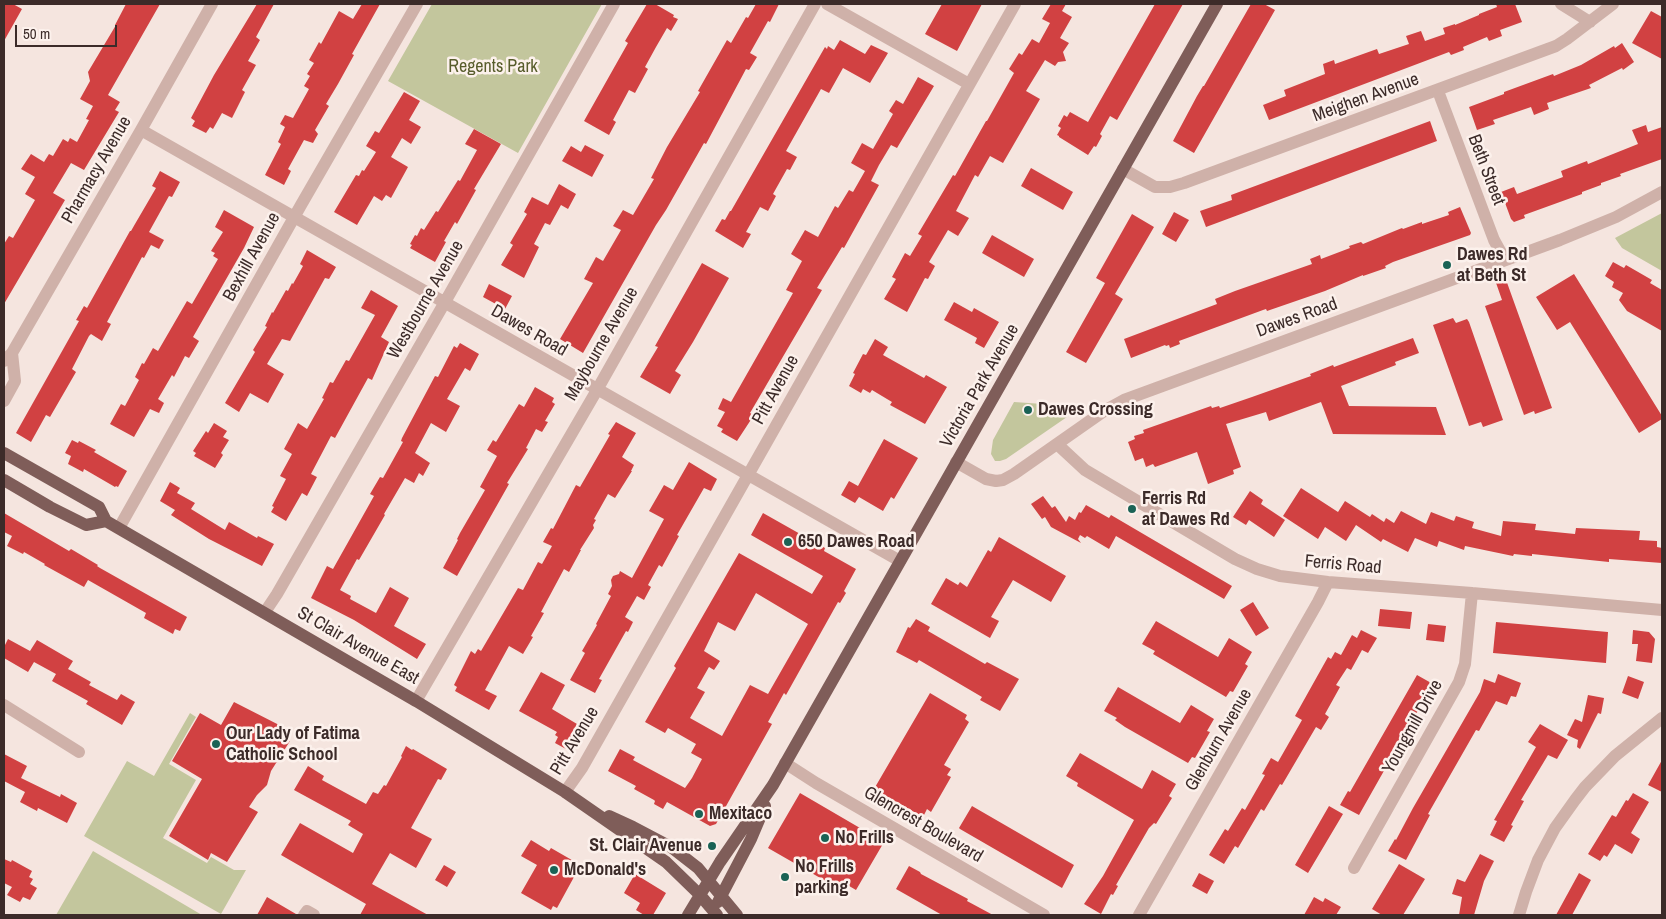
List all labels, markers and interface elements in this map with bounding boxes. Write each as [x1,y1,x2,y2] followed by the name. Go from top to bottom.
[18,15,120,47] scale bar
[23,23,50,44] text: 50 m
[448,56,538,78] park label: Regents Park
[1310,69,1422,127] street label: Meighen Avenue
[58,112,136,228] street label: Pharmacy Avenue
[1463,132,1509,208] street label: Beth Street
[219,209,285,305] street label: Bexhill Avenue
[383,237,469,363] street label: Westbourne Avenue
[1457,244,1528,286] place label: Dawes Rd at Beth St
[1441,259,1453,271] marker: Dawes Rd at Beth St
[561,283,643,405] street label: Maybourne Avenue
[1254,293,1340,343] street label: Dawes Road
[487,301,571,361] street label: Dawes Road
[936,320,1024,452] street label: Victoria Park Avenue
[748,351,804,429] street label: Pitt Avenue
[1038,399,1153,421] place label: Dawes Crossing
[1022,404,1034,416] marker: Dawes Crossing
[1142,488,1230,530] place label: Ferris Rd at Dawes Rd
[1126,503,1138,515] marker: Ferris Rd at Dawes Rd
[798,531,914,553] place label: 650 Dawes Road
[782,536,794,548] marker: 650 Dawes Road
[1304,551,1382,579] street label: Ferris Road
[293,602,423,690] street label: St Clair Avenue East
[1378,676,1448,778] street label: Youngmill Drive
[1181,685,1257,795] street label: Glenburn Avenue
[546,703,604,779] street label: Pitt Avenue
[226,723,360,766] place label: Our Lady of Fatima Catholic School
[210,738,222,750] marker: Our Lady of Fatima Catholic School
[860,782,986,868] street label: Glencrest Boulevard
[709,803,772,825] place label: Mexitaco
[693,808,705,820] marker: Mexitaco
[835,827,894,849] place label: No Frills
[819,832,831,844] marker: No Frills
[589,835,702,857] place label: St. Clair Avenue
[706,840,718,852] marker: St. Clair Avenue
[795,856,854,899] place label: No Frills parking
[564,859,646,881] place label: McDonald's
[548,864,560,876] marker: McDonald's
[779,871,791,883] marker: No Frills parking

